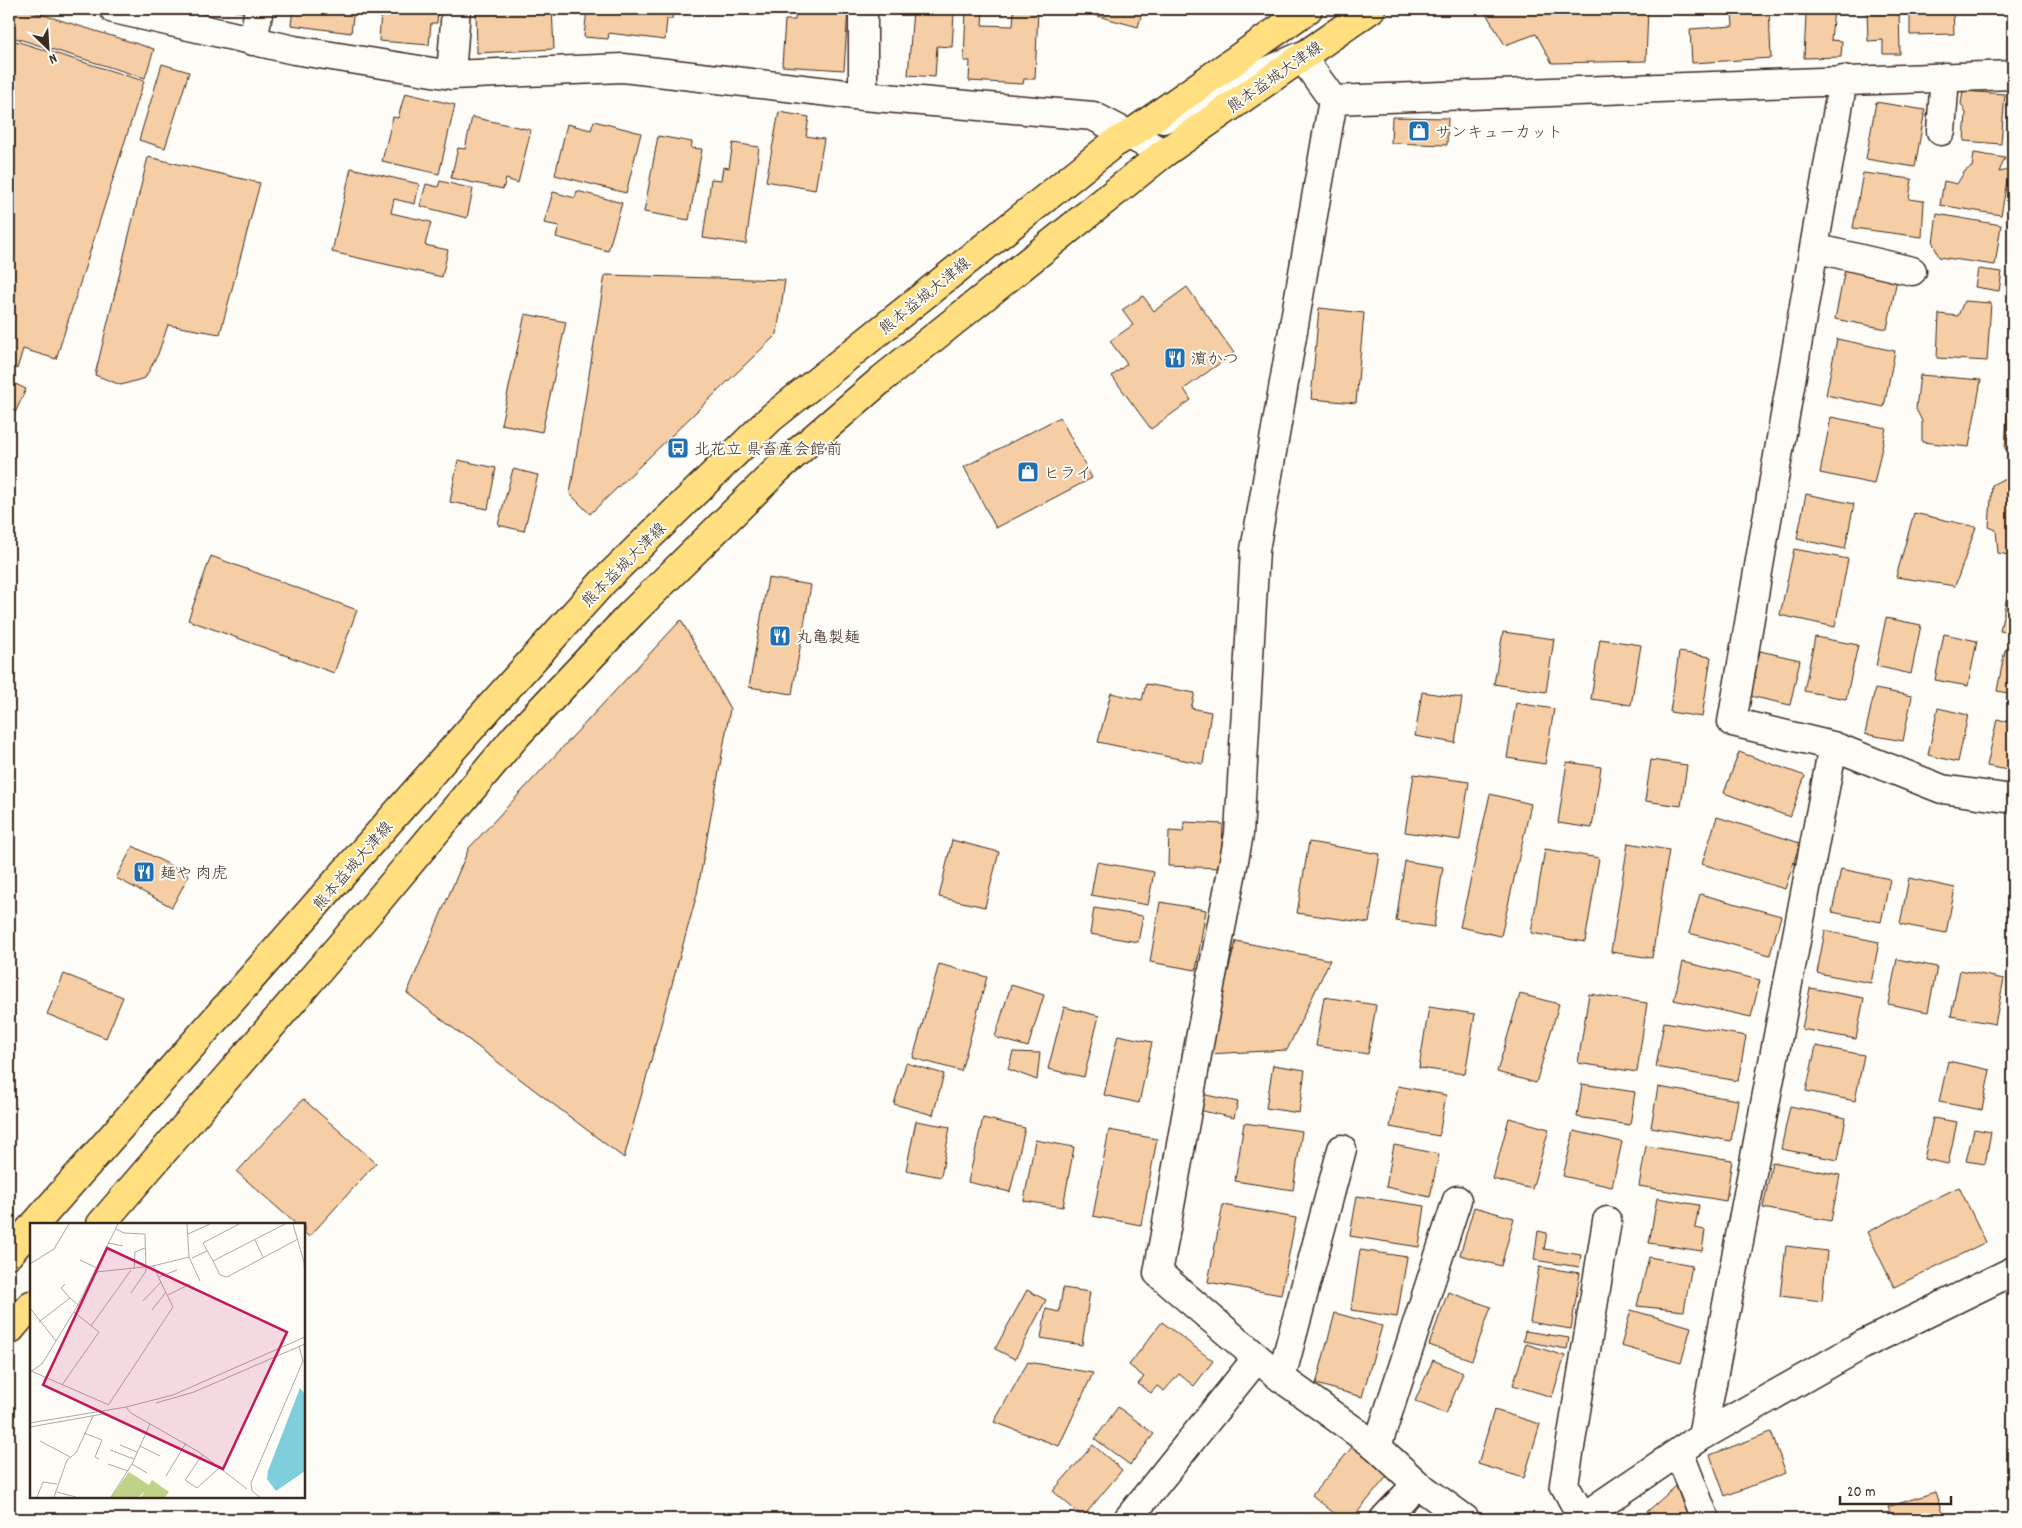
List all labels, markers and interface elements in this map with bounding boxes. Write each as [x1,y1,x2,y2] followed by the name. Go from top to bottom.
[22,22,72,72] north arrow
[1223,37,1328,120] street label: 熊本益城大津線
[45,47,60,69] text: N
[1407,119,1431,143] shop icon: サンキューカット
[1435,122,1563,145] place label: サンキューカット
[875,253,976,341] street label: 熊本益城大津線
[1163,346,1187,370] restaurant icon: 濵かつ
[1191,349,1239,372] place label: 濵かつ
[666,436,690,460] bus stop icon: 北花立 県畜産会館前
[694,439,842,462] place label: 北花立 県畜産会館前
[1016,460,1040,484] shop icon: ヒライ
[1044,463,1091,486] place label: ヒライ
[577,518,673,614] street label: 熊本益城大津線
[768,624,792,648] restaurant icon: 丸亀製麺
[796,627,860,650] place label: 丸亀製麺
[308,817,399,916] street label: 熊本益城大津線
[132,860,156,884] restaurant icon: 麺や 肉虎
[160,863,228,886] place label: 麺や 肉虎
[30,1223,305,1498] inset map
[1840,1473,1951,1505] scale bar
[1847,1482,1875,1504] text: 20 m

